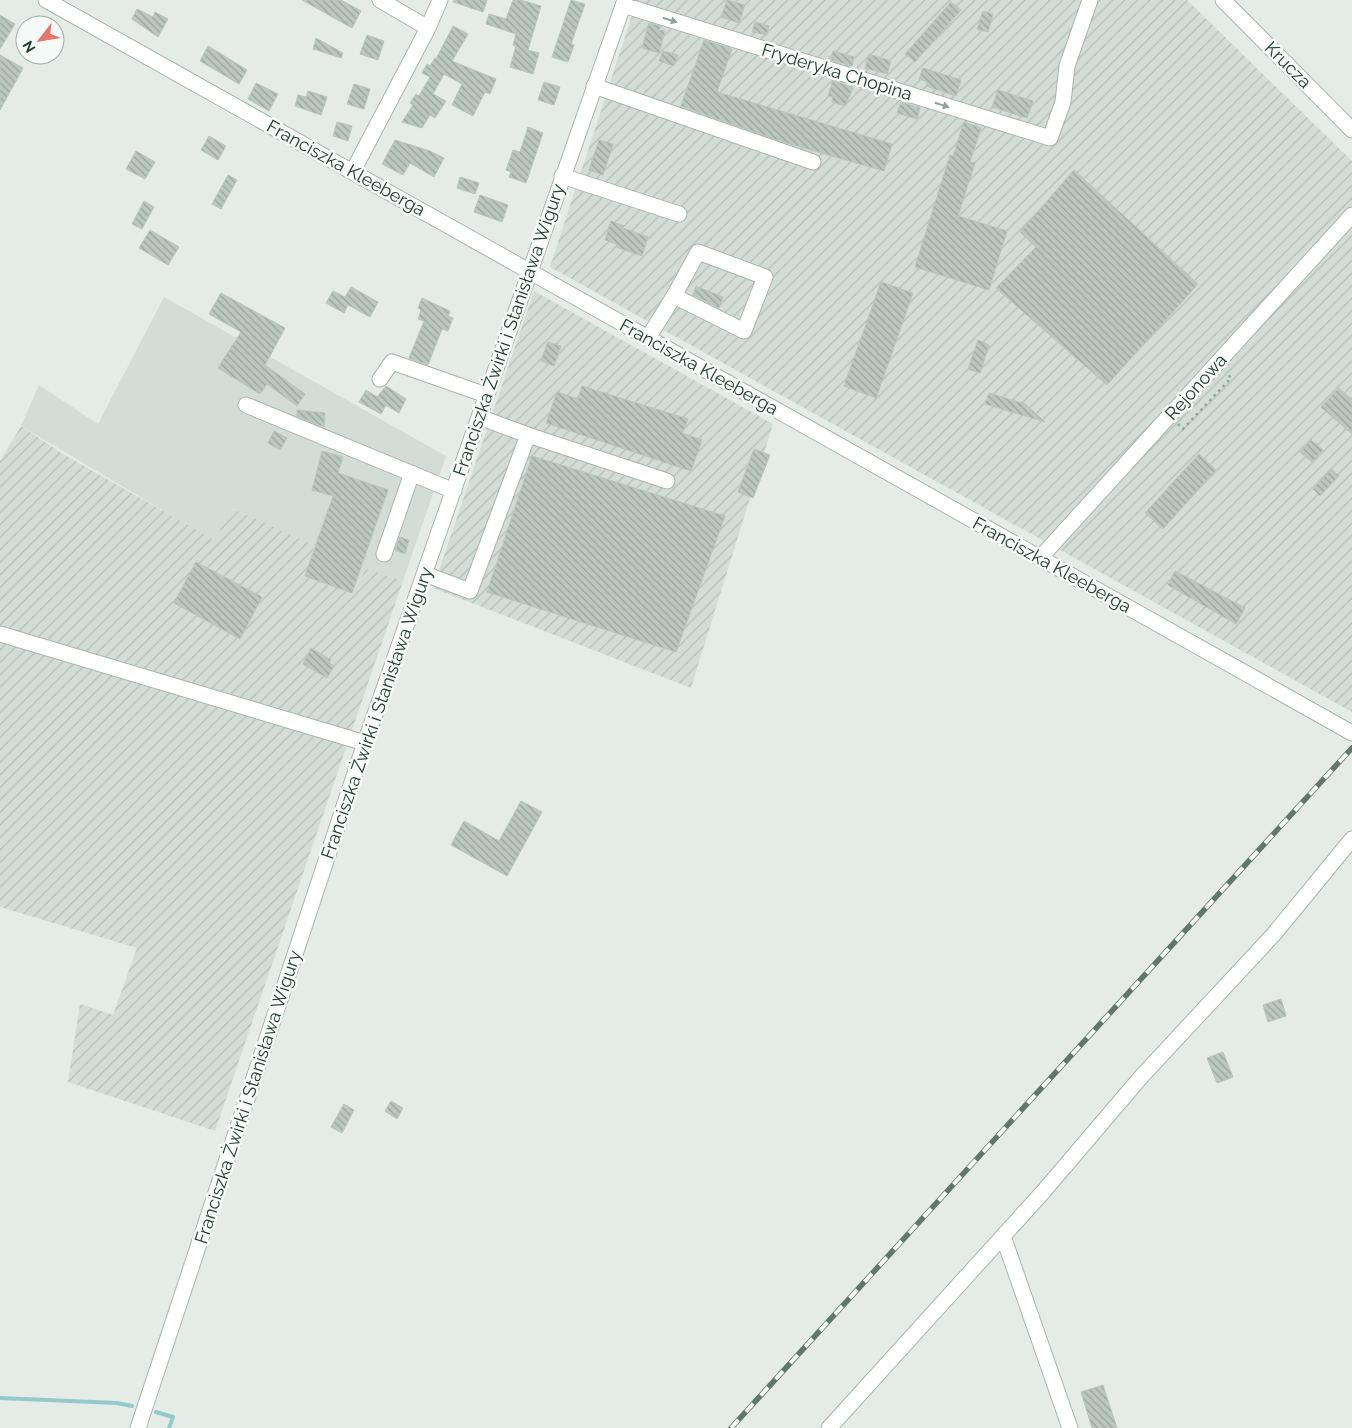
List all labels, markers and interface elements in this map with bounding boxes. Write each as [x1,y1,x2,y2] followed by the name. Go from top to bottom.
[15,15,65,65] north arrow
[662,16,677,24] one-way arrow
[1261,37,1316,92] street label: Krucza
[19,38,38,55] text: N
[759,39,915,104] street label: Fryderyka Chopina
[934,101,949,109] one-way arrow
[263,115,429,220] street label: Franciszka Kleeberga
[449,181,569,479] street label: Franciszka Żwirki i Stanisława Wigury
[616,314,782,419] street label: Franciszka Kleeberga
[1160,349,1231,424] street label: Rejonowa
[969,512,1135,617] street label: Franciszka Kleeberga
[317,564,437,862] street label: Franciszka Żwirki i Stanisława Wigury
[190,947,305,1246] street label: Franciszka Żwirki i Stanisława Wigury

